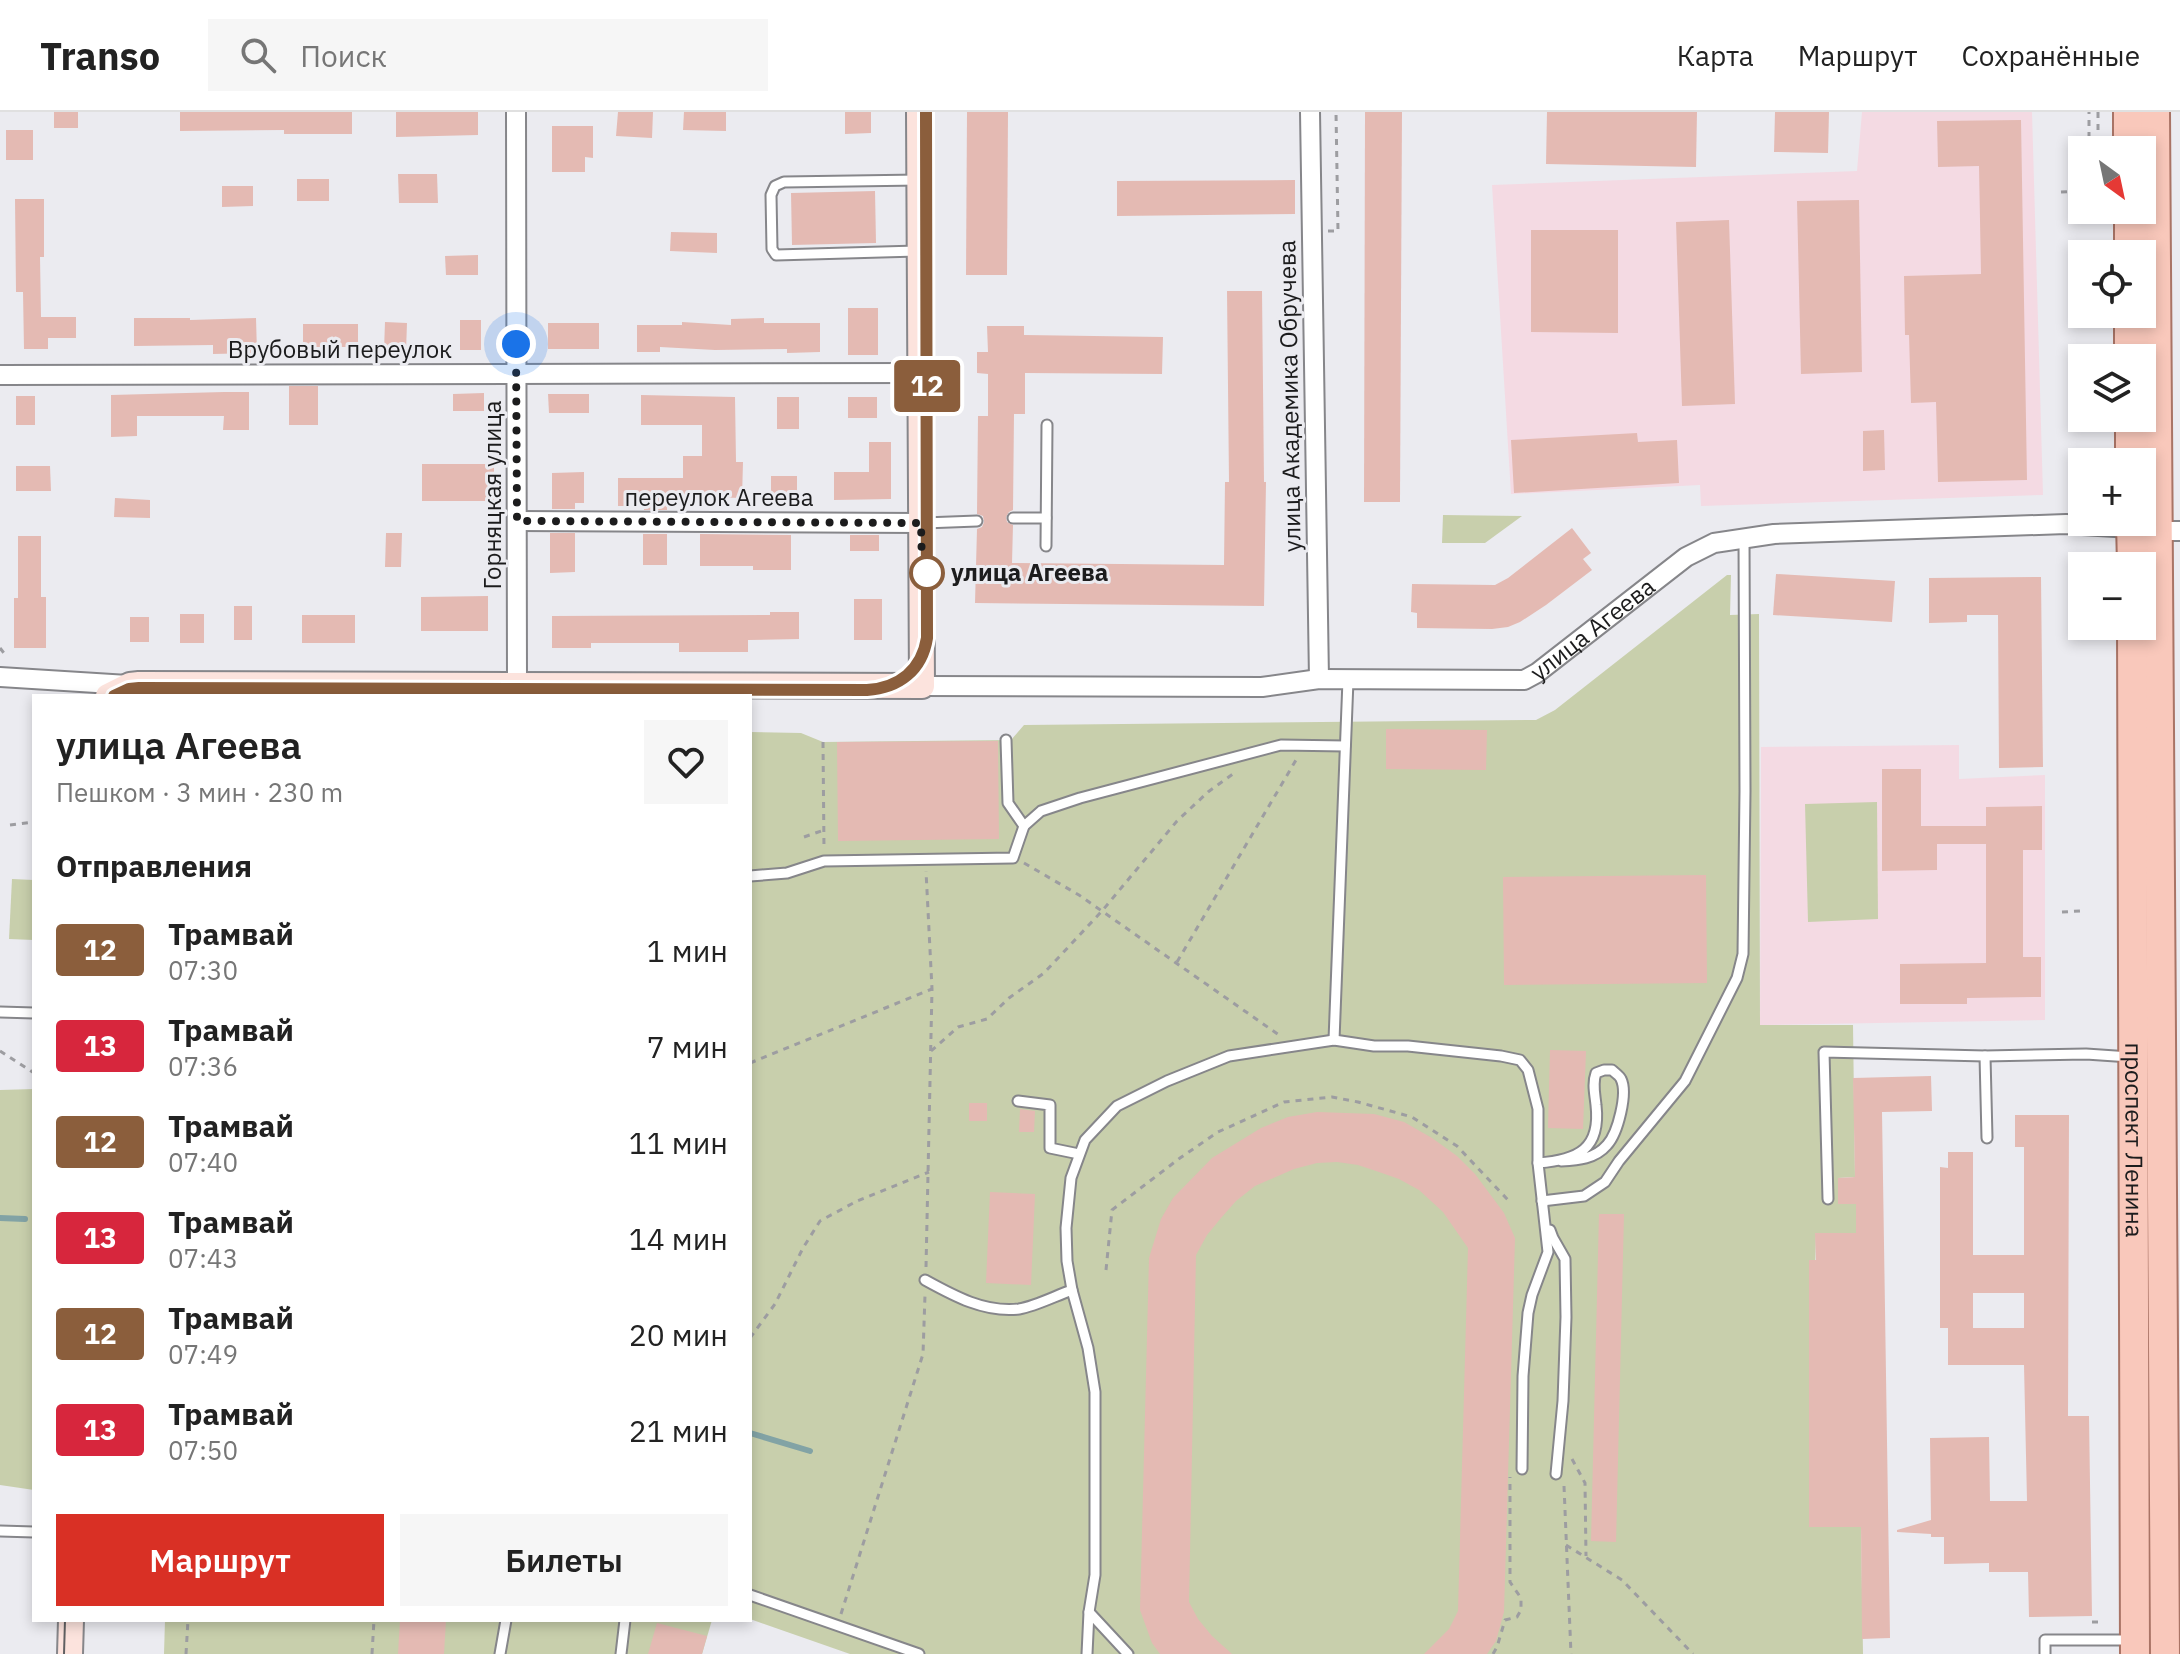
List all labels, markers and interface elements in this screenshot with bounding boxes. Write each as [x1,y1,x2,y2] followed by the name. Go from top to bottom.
[208,19,768,91] search box
[40,31,160,80] text: Transo
[236,33,280,77] icon: search
[300,36,387,75] text: Поиск
[1677,37,1754,74] text: Карта
[1798,37,1917,74] text: Маршрут
[1961,37,2140,74] text: Сохранённые
[2068,136,2156,224] north arrow
[2068,136,2156,640] map controls
[1270,240,1308,552] street label: улица Академика Обручева
[2068,240,2156,328] button: locate
[496,324,536,364] your location
[228,333,452,365] street label: Врубовый переулок
[2068,344,2156,432] button: layers
[891,360,963,412] line badge: 12
[910,367,944,404] text: 12
[476,400,508,590] street label: Горняцкая улица
[2068,448,2156,536] button: +
[624,481,814,513] street label: переулок Агеева
[2068,552,2156,640] button: −
[910,556,944,590] marker: улица Агеева
[951,556,1109,588] place label: улица Агеева
[1523,570,1661,688] street label: улица Агеева
[56,720,302,769] text: улица Агеева
[644,720,728,804] button: heart
[56,775,343,809] text: Пешком · 3 мин · 230 m
[56,846,252,885] text: Отправления
[168,914,294,953] text: Трамвай
[83,931,117,968] text: 12
[647,931,728,970] text: 1 мин
[168,953,238,987] text: 07:30
[168,1010,294,1049] text: Трамвай
[83,1027,117,1064] text: 13
[647,1027,728,1066] text: 7 мин
[2118,1042,2151,1238] street label: проспект Ленина
[168,1049,238,1083] text: 07:36
[168,1106,294,1145] text: Трамвай
[83,1123,117,1160] text: 12
[629,1123,728,1162] text: 11 мин
[168,1145,238,1179] text: 07:40
[168,1202,294,1241] text: Трамвай
[83,1219,117,1256] text: 13
[629,1219,728,1258] text: 14 мин
[168,1241,238,1275] text: 07:43
[168,1298,294,1337] text: Трамвай
[83,1315,117,1352] text: 12
[629,1315,728,1354] text: 20 мин
[168,1337,238,1371] text: 07:49
[168,1394,294,1433] text: Трамвай
[83,1411,117,1448] text: 13
[629,1411,728,1450] text: 21 мин
[168,1433,238,1467] text: 07:50
[56,1514,384,1606] button: Маршрут
[400,1514,728,1606] button: Билеты

